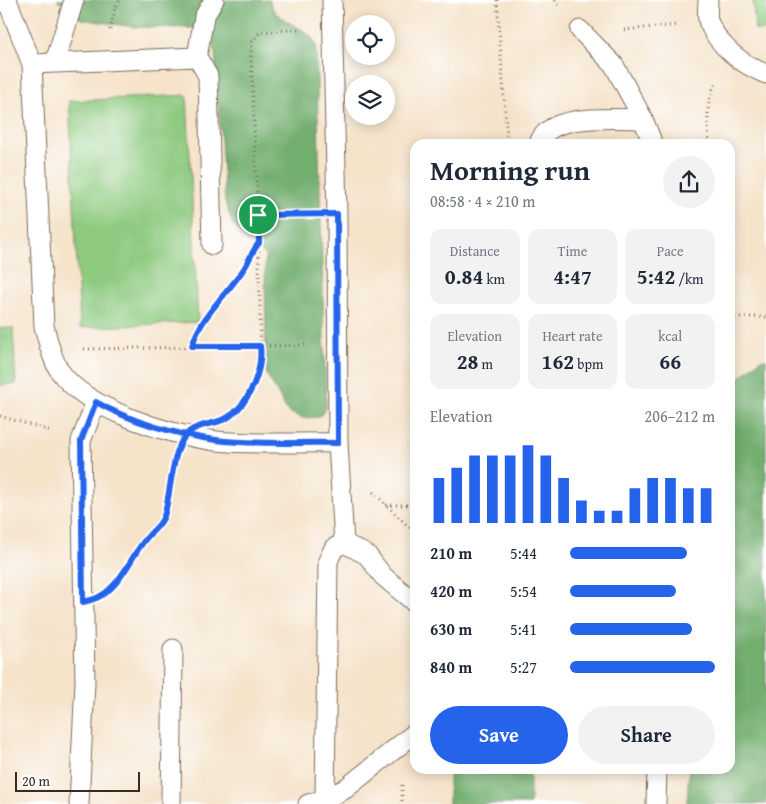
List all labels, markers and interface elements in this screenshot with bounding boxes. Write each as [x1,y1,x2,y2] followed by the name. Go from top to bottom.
[345,15,395,125] map controls
[345,15,395,65] button: locate
[345,75,395,125] button: layers
[430,149,590,190] text: Morning run
[663,156,715,208] button: share
[430,189,535,213] text: 08:58 · 4 × 210 m
[237,194,279,236] pin
[244,201,272,229] icon: arrive
[450,241,500,261] text: Distance
[558,241,587,261] text: Time
[657,241,684,261] text: Pace
[445,261,483,292] text: 0.84
[553,261,592,292] text: 4:47
[637,261,675,292] text: 5:42
[483,269,505,289] text: km
[675,269,704,289] text: /km
[447,326,502,346] text: Elevation
[542,326,603,346] text: Heart rate
[658,326,682,346] text: kcal
[457,346,478,377] text: 28
[542,346,574,377] text: 162
[659,346,681,377] text: 66
[478,354,493,374] text: m
[574,354,603,374] text: bpm
[430,404,493,428] text: Elevation
[645,404,715,428] text: 206–212 m
[430,541,472,565] text: 210 m
[510,541,537,565] text: 5:44
[430,579,472,603] text: 420 m
[510,579,537,603] text: 5:54
[430,617,472,641] text: 630 m
[510,617,537,641] text: 5:41
[430,655,472,679] text: 840 m
[510,655,537,679] text: 5:27
[430,706,568,764] button: Save
[578,706,715,764] button: Share
[15,769,140,792] scale bar
[22,771,50,791] text: 20 m

